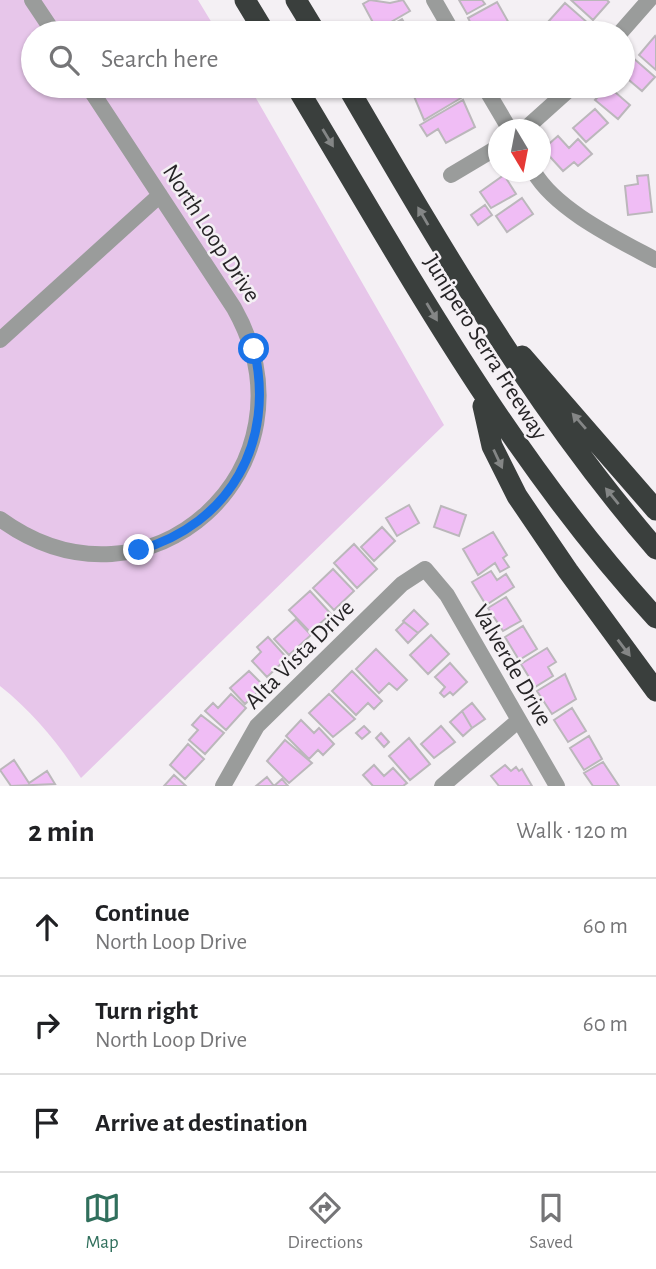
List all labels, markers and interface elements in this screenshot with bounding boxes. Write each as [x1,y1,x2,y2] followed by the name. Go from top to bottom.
[21,21,635,98] search box
[45,41,83,79] icon: search
[101,46,219,72] text: Search here
[488,119,551,182] north arrow
[321,129,334,148] one-way arrow
[158,160,264,307] street label: North Loop Drive
[417,207,429,226] one-way arrow
[419,251,552,444] street label: Junipero Serra Freeway
[426,303,438,322] one-way arrow
[238,333,269,364] route start
[571,412,587,430] one-way arrow
[492,449,504,469] one-way arrow
[605,488,620,505] one-way arrow
[123,534,154,565] route end
[241,596,359,714] street label: Alta Vista Drive
[468,601,556,730] street label: Valverde Drive
[617,639,631,657] one-way arrow
[28,817,95,847] text: 2 min
[516,820,628,843] text: Walk · 120 m
[95,900,190,926] text: Continue
[28,908,66,946] icon: ahead
[583,915,628,938] text: 60 m
[95,931,247,954] text: North Loop Drive
[95,998,198,1024] text: Turn right
[28,1006,66,1044] icon: right
[583,1013,628,1036] text: 60 m
[95,1029,247,1052] text: North Loop Drive
[28,1104,66,1142] icon: arrive
[95,1110,308,1136] text: Arrive at destination
[83,1189,121,1254] tab: Map
[287,1189,363,1254] tab: Directions
[529,1189,573,1254] tab: Saved

